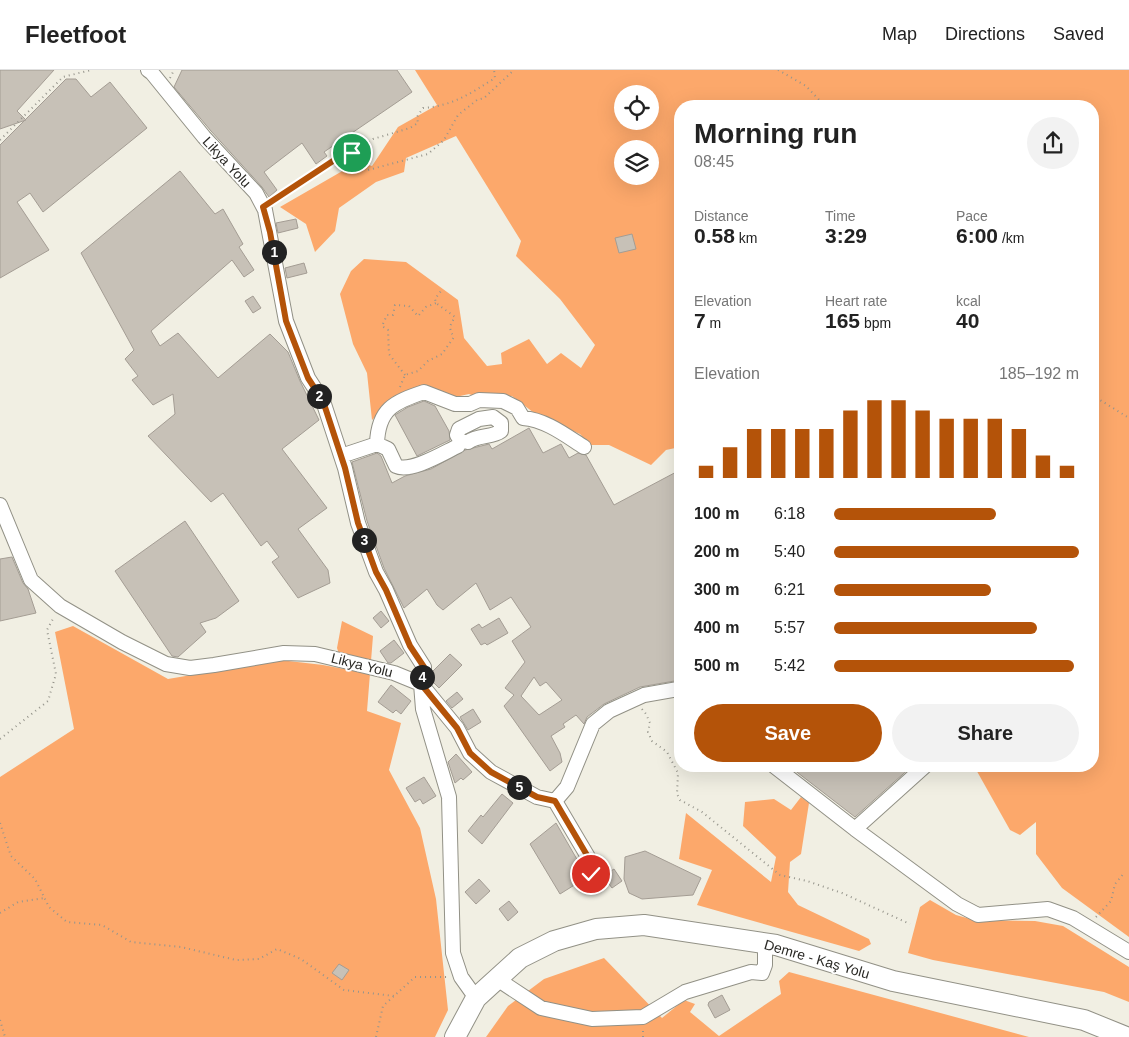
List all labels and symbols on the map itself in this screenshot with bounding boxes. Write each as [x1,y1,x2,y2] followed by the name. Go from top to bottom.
[331,132,373,174] pin
[200,133,254,191] street label: Likya Yolu
[262,240,286,264] pin: 1
[306,384,332,408] pin: 2
[352,528,376,552] pin: 3
[329,650,395,680] street label: Likya Yolu
[410,664,434,690] pin: 4
[506,774,532,800] pin: 5
[570,853,612,895] pin
[762,936,872,982] street label: Demre - Kaş Yolu

